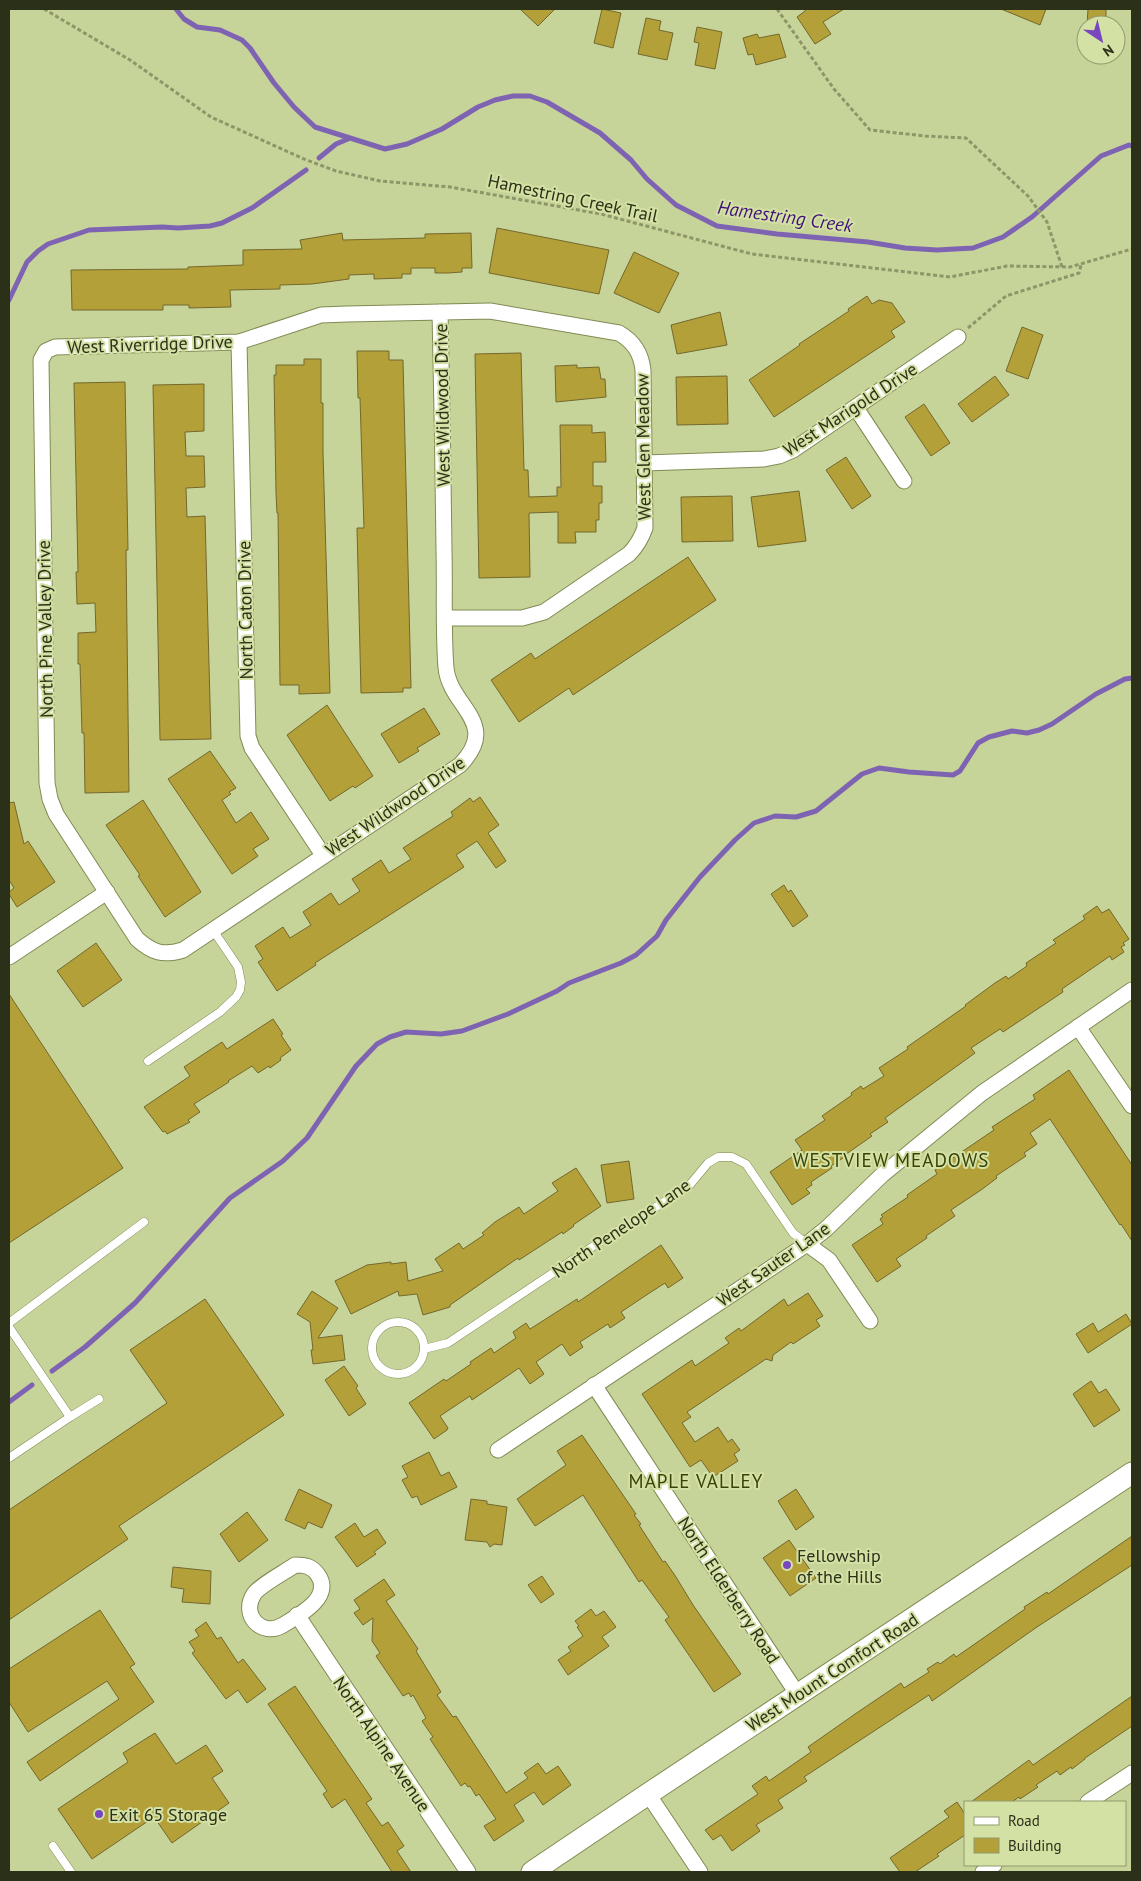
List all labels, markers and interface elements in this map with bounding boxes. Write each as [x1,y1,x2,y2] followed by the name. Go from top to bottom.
[1076,15,1126,65] north arrow
[1100,41,1117,61] text: N
[486,169,661,227] street label: Hamestring Creek Trail
[716,195,855,238] water label: Hamestring Creek
[429,323,455,487] street label: West Wildwood Drive
[67,330,233,358] street label: West Riverridge Drive
[779,357,921,461] street label: West Marigold Drive
[630,373,656,520] street label: West Glen Meadow
[32,540,58,718] street label: North Pine Valley Drive
[232,540,258,680] street label: North Caton Drive
[321,751,469,861] street label: West Wildwood Drive
[793,1148,989,1172] district label: WESTVIEW MEADOWS
[547,1173,695,1283] street label: North Penelope Lane
[712,1216,834,1312] street label: West Sauter Lane
[629,1469,763,1493] district label: MAPLE VALLEY
[673,1512,785,1668] street label: North Elderberry Road
[797,1544,882,1588] place label: Fellowship of the Hills
[781,1559,793,1571] marker: Fellowship of the Hills
[741,1608,923,1736] street label: West Mount Comfort Road
[328,1672,436,1816] street label: North Alpine Avenue
[964,1801,1126,1866] legend
[109,1803,227,1826] place label: Exit 65 Storage
[93,1808,105,1820] marker: Exit 65 Storage
[1008,1811,1040,1830] text: Road
[1008,1836,1062,1855] text: Building

